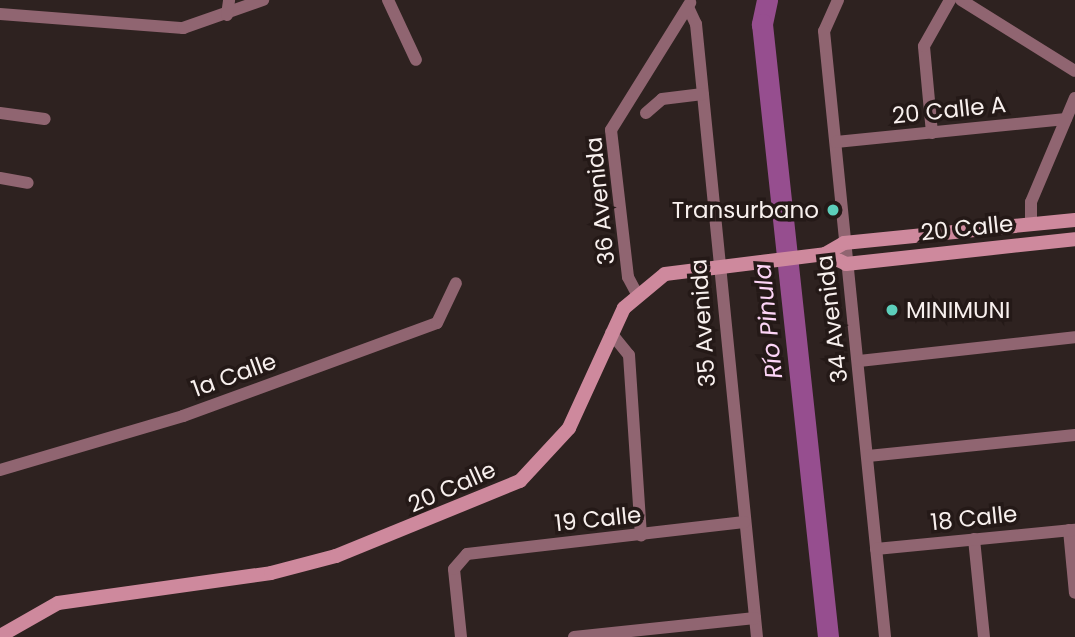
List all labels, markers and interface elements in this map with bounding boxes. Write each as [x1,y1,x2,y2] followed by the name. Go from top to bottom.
[891,90,1007,130] street label: 20 Calle A
[580,136,620,266] street label: 36 Avenida
[672,196,819,224] place label: Transurbano
[825,202,841,218] marker: Transurbano
[919,209,1015,247] street label: 20 Calle
[810,254,854,384] street label: 34 Avenida
[685,258,721,388] street label: 35 Avenida
[748,262,788,380] water label: Río Pinula
[906,296,1010,324] place label: MINIMUNI
[884,302,900,318] marker: MINIMUNI
[188,347,280,403] street label: 1a Calle
[404,456,500,518] street label: 20 Calle
[929,500,1019,536] street label: 18 Calle
[553,501,643,537] street label: 19 Calle

